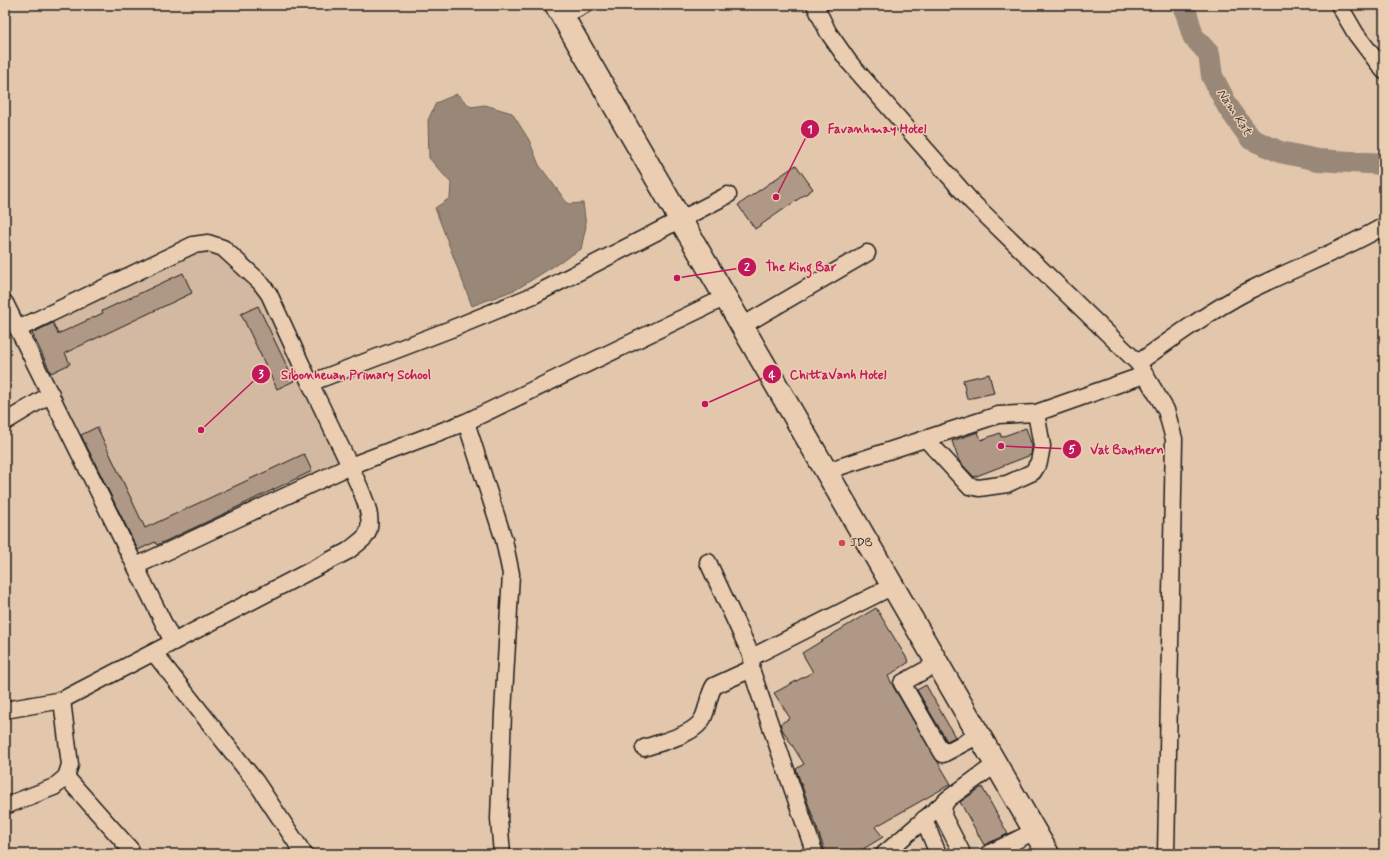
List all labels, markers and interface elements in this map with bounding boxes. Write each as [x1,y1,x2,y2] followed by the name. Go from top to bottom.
[1213,85,1256,140] water label: Nam Kat
[800,116,934,141] callout: Favanhmay Hotel
[828,121,927,138] text: Favanhmay Hotel
[807,122,813,138] text: 1
[737,254,846,279] callout: The King Bar
[766,259,837,279] text: The King Bar
[744,260,750,276] text: 2
[251,362,441,387] callout: Sibonheuan Primary School
[762,362,895,387] callout: ChittaVanh Hotel
[258,367,264,383] text: 3
[281,367,431,384] text: Sibonheuan Primary School
[790,367,887,384] text: ChittaVanh Hotel
[769,368,776,384] text: 4
[1062,437,1173,462] callout: Vat Banthern
[1068,442,1076,458] text: 5
[1090,442,1164,459] text: Vat Banthern
[850,535,873,551] place label: JDB
[837,538,847,548] marker: JDB

